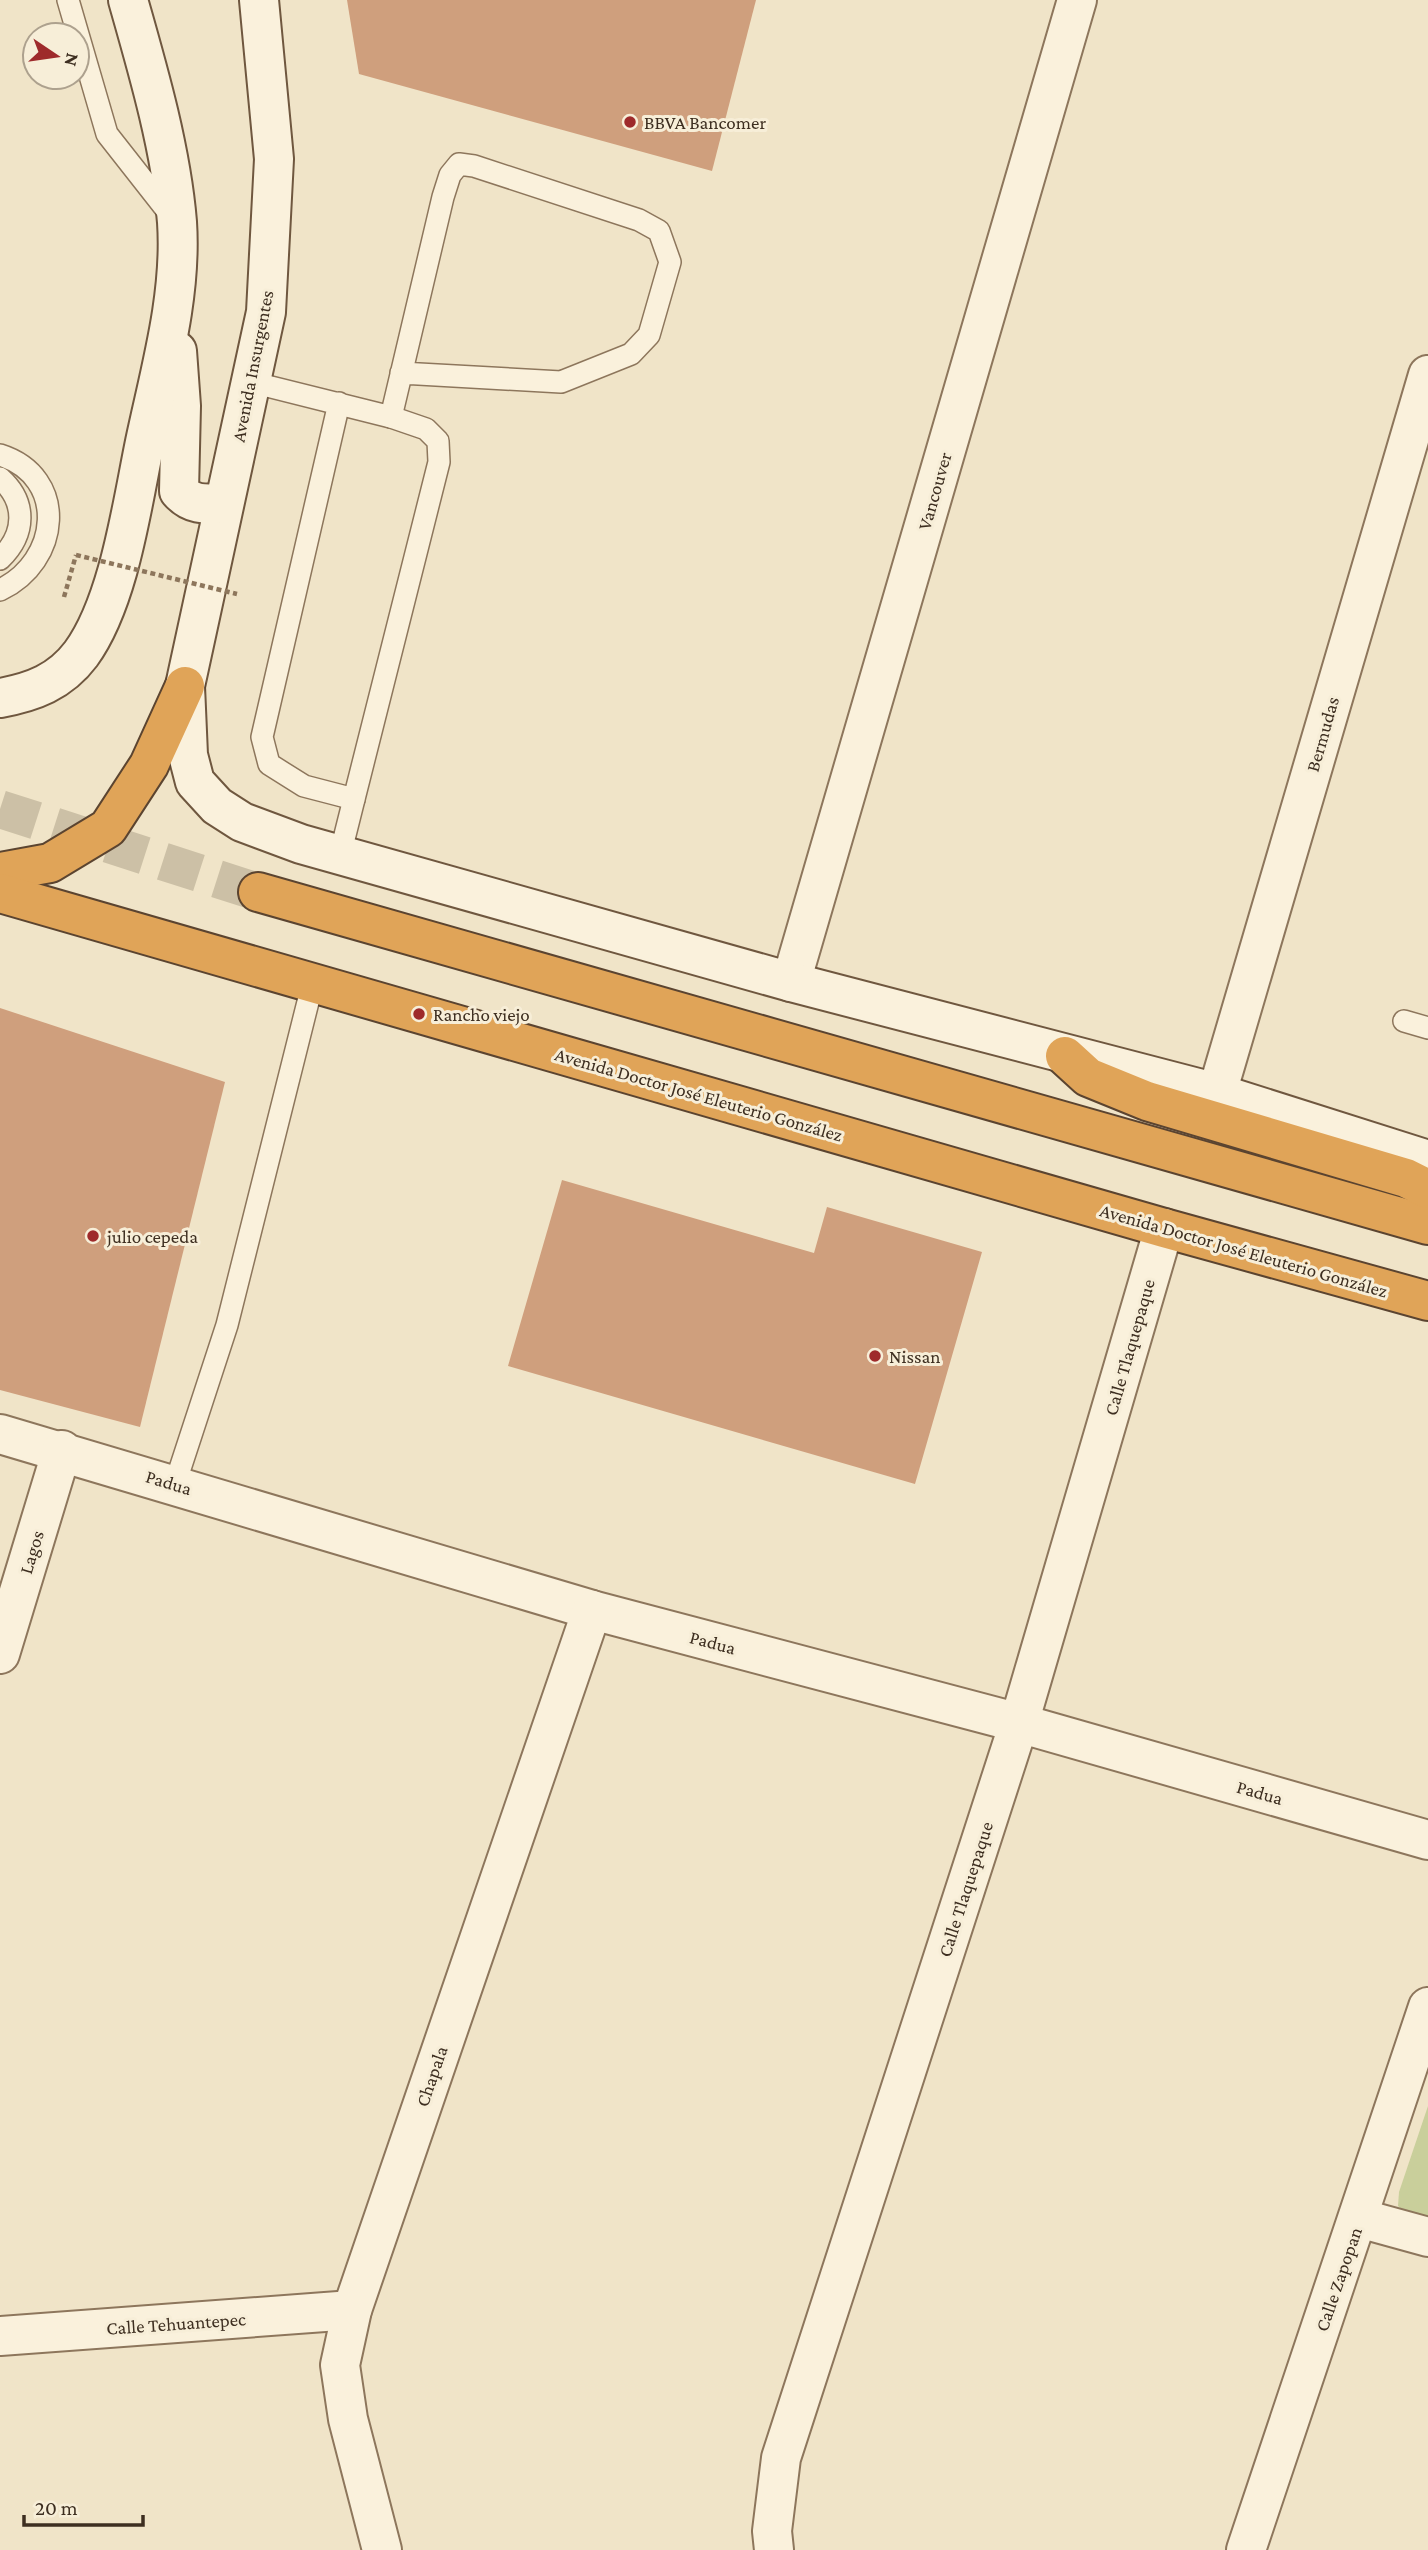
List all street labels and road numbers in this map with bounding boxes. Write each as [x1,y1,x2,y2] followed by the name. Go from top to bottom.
[227,288,278,444] street label: Avenida Insurgentes
[913,450,956,532] street label: Vancouver
[1302,694,1343,774] street label: Bermudas
[553,1043,845,1146] street label: Avenida Doctor José Eleuterio González
[1098,1199,1390,1302] street label: Avenida Doctor José Eleuterio González
[1100,1276,1159,1418] street label: Calle Tlaquepaque
[143,1466,195,1499] street label: Padua
[15,1528,48,1576] street label: Lagos
[687,1626,738,1659] street label: Padua
[1234,1776,1286,1809] street label: Padua
[934,1819,997,1959] street label: Calle Tlaquepaque
[411,2043,452,2109] street label: Chapala
[1311,2224,1366,2334] street label: Calle Zapopan
[106,2308,247,2339] street label: Calle Tehuantepec

